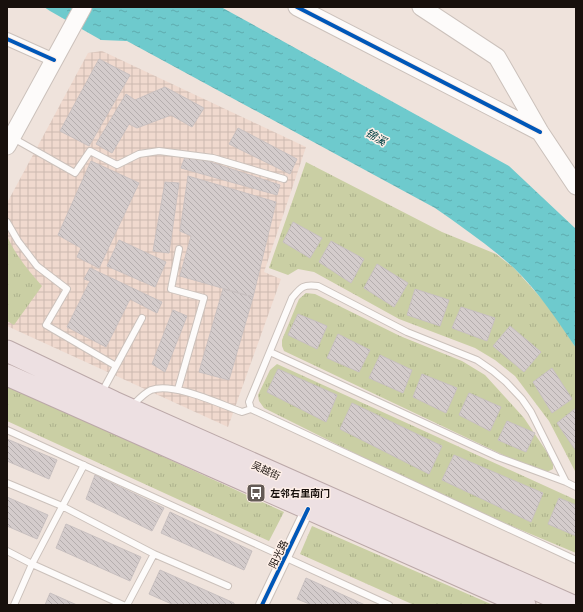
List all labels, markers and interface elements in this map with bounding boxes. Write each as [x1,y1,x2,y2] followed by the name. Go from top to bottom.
[363,125,390,149] water label: 锦溪
[249,458,282,482] street label: 吴越街
[245,482,267,504] bus stop icon: 左邻右里南门
[270,487,330,500] place label: 左邻右里南门
[266,538,291,571] street label: 阳光路

